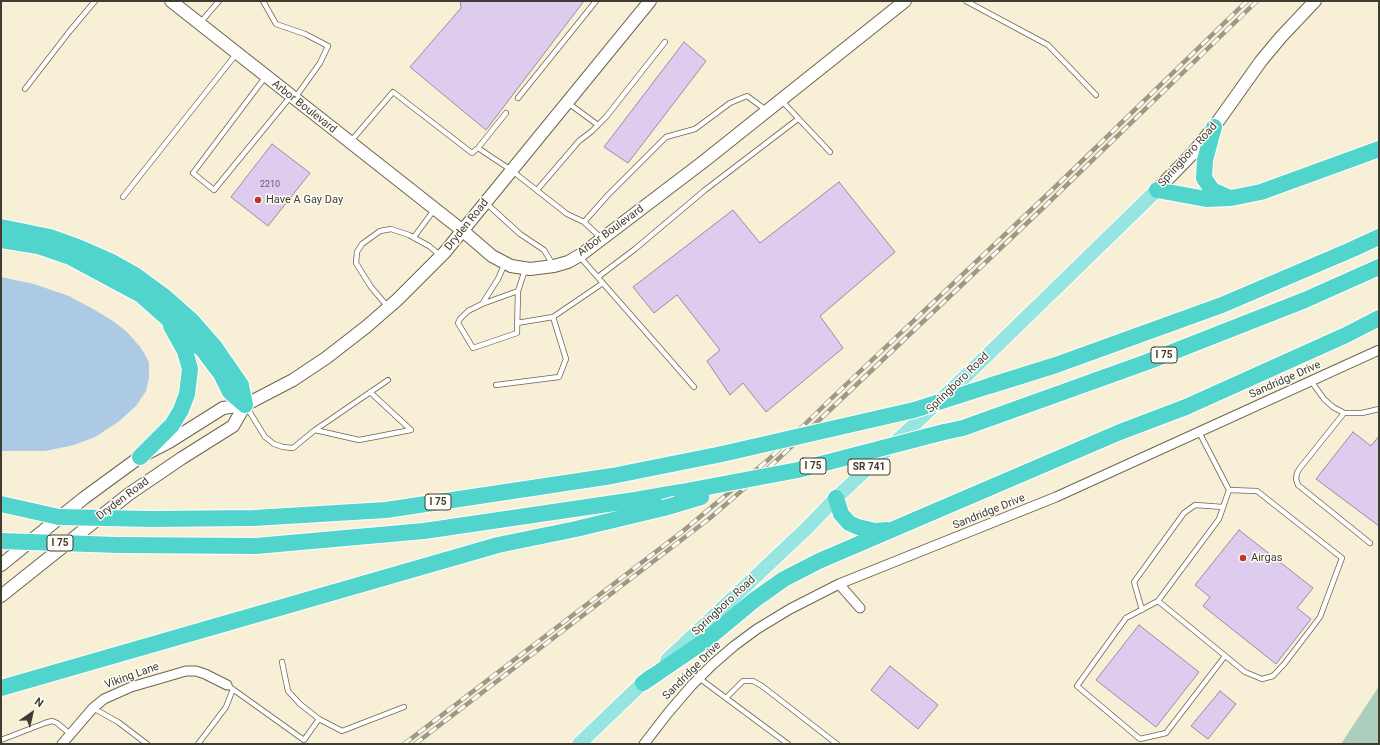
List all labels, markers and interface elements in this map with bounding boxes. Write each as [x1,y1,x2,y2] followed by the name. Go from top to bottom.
[269,78,339,136] street label: Arbor Boulevard
[1156,120,1220,190] street label: Springboro Road
[260,180,280,190] house number: 2210
[266,193,343,207] place label: Have A Gay Day
[253,195,263,205] marker: Have A Gay Day
[442,197,492,253] street label: Dryden Road
[575,203,647,259] street label: Arbor Boulevard
[1151,347,1177,363] road number: I 75
[924,350,992,416] street label: Springboro Road
[1247,358,1323,402] street label: Sandridge Drive
[800,458,826,474] road number: I 75
[848,459,890,475] road number: SR 741
[94,475,152,523] street label: Dryden Road
[951,491,1027,533] street label: Sandridge Drive
[425,494,451,510] road number: I 75
[47,535,73,551] road number: I 75
[1251,551,1282,565] place label: Airgas
[1238,553,1248,563] marker: Airgas
[690,573,758,639] street label: Springboro Road
[660,639,724,703] street label: Sandridge Drive
[103,660,161,692] street label: Viking Lane
[12,693,52,733] north arrow
[32,695,46,710] text: N

